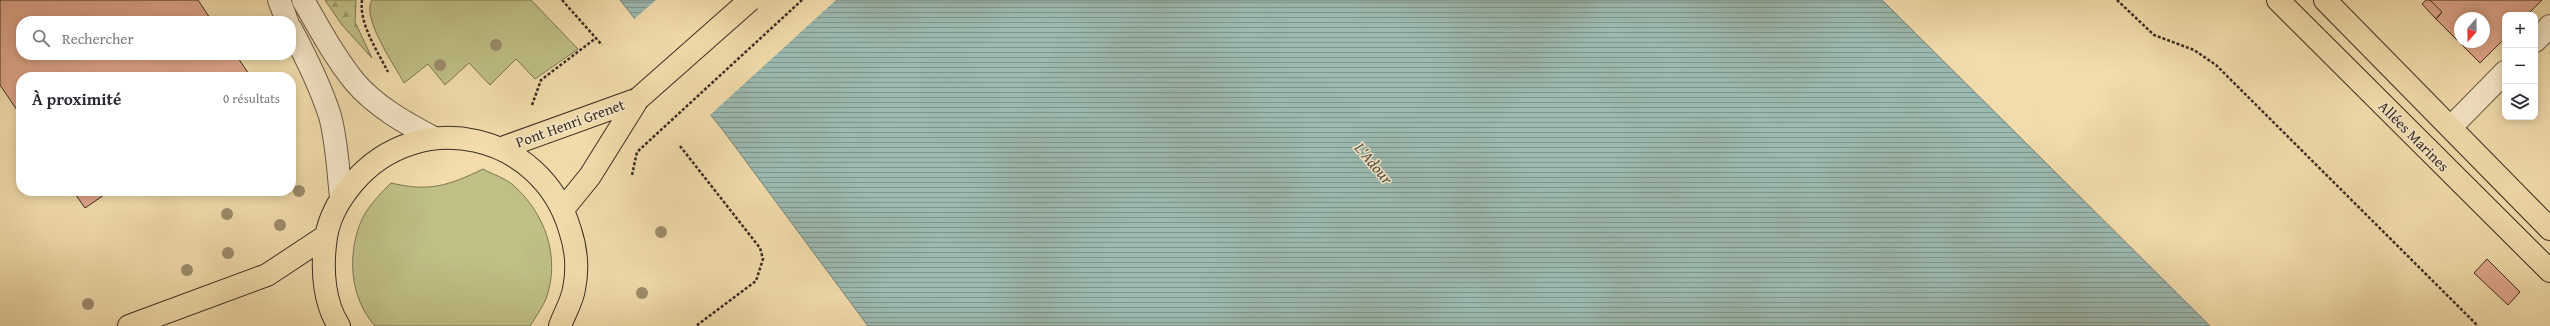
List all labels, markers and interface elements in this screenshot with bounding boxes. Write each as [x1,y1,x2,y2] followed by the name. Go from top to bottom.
[2454,12,2490,48] north arrow
[2502,12,2538,120] map controls
[2502,12,2538,48] button: +
[16,16,296,60] search box
[30,27,52,49] icon: search
[62,28,134,49] text: Rechercher
[2502,48,2538,84] button: −
[2502,84,2538,120] button: layers
[32,86,121,111] text: À proximité
[223,89,280,108] text: 0 résultats
[513,93,628,152] street label: Pont Henri Grenet
[2374,96,2454,176] street label: Allées Marines
[1349,136,1399,190] water label: L'Adour

